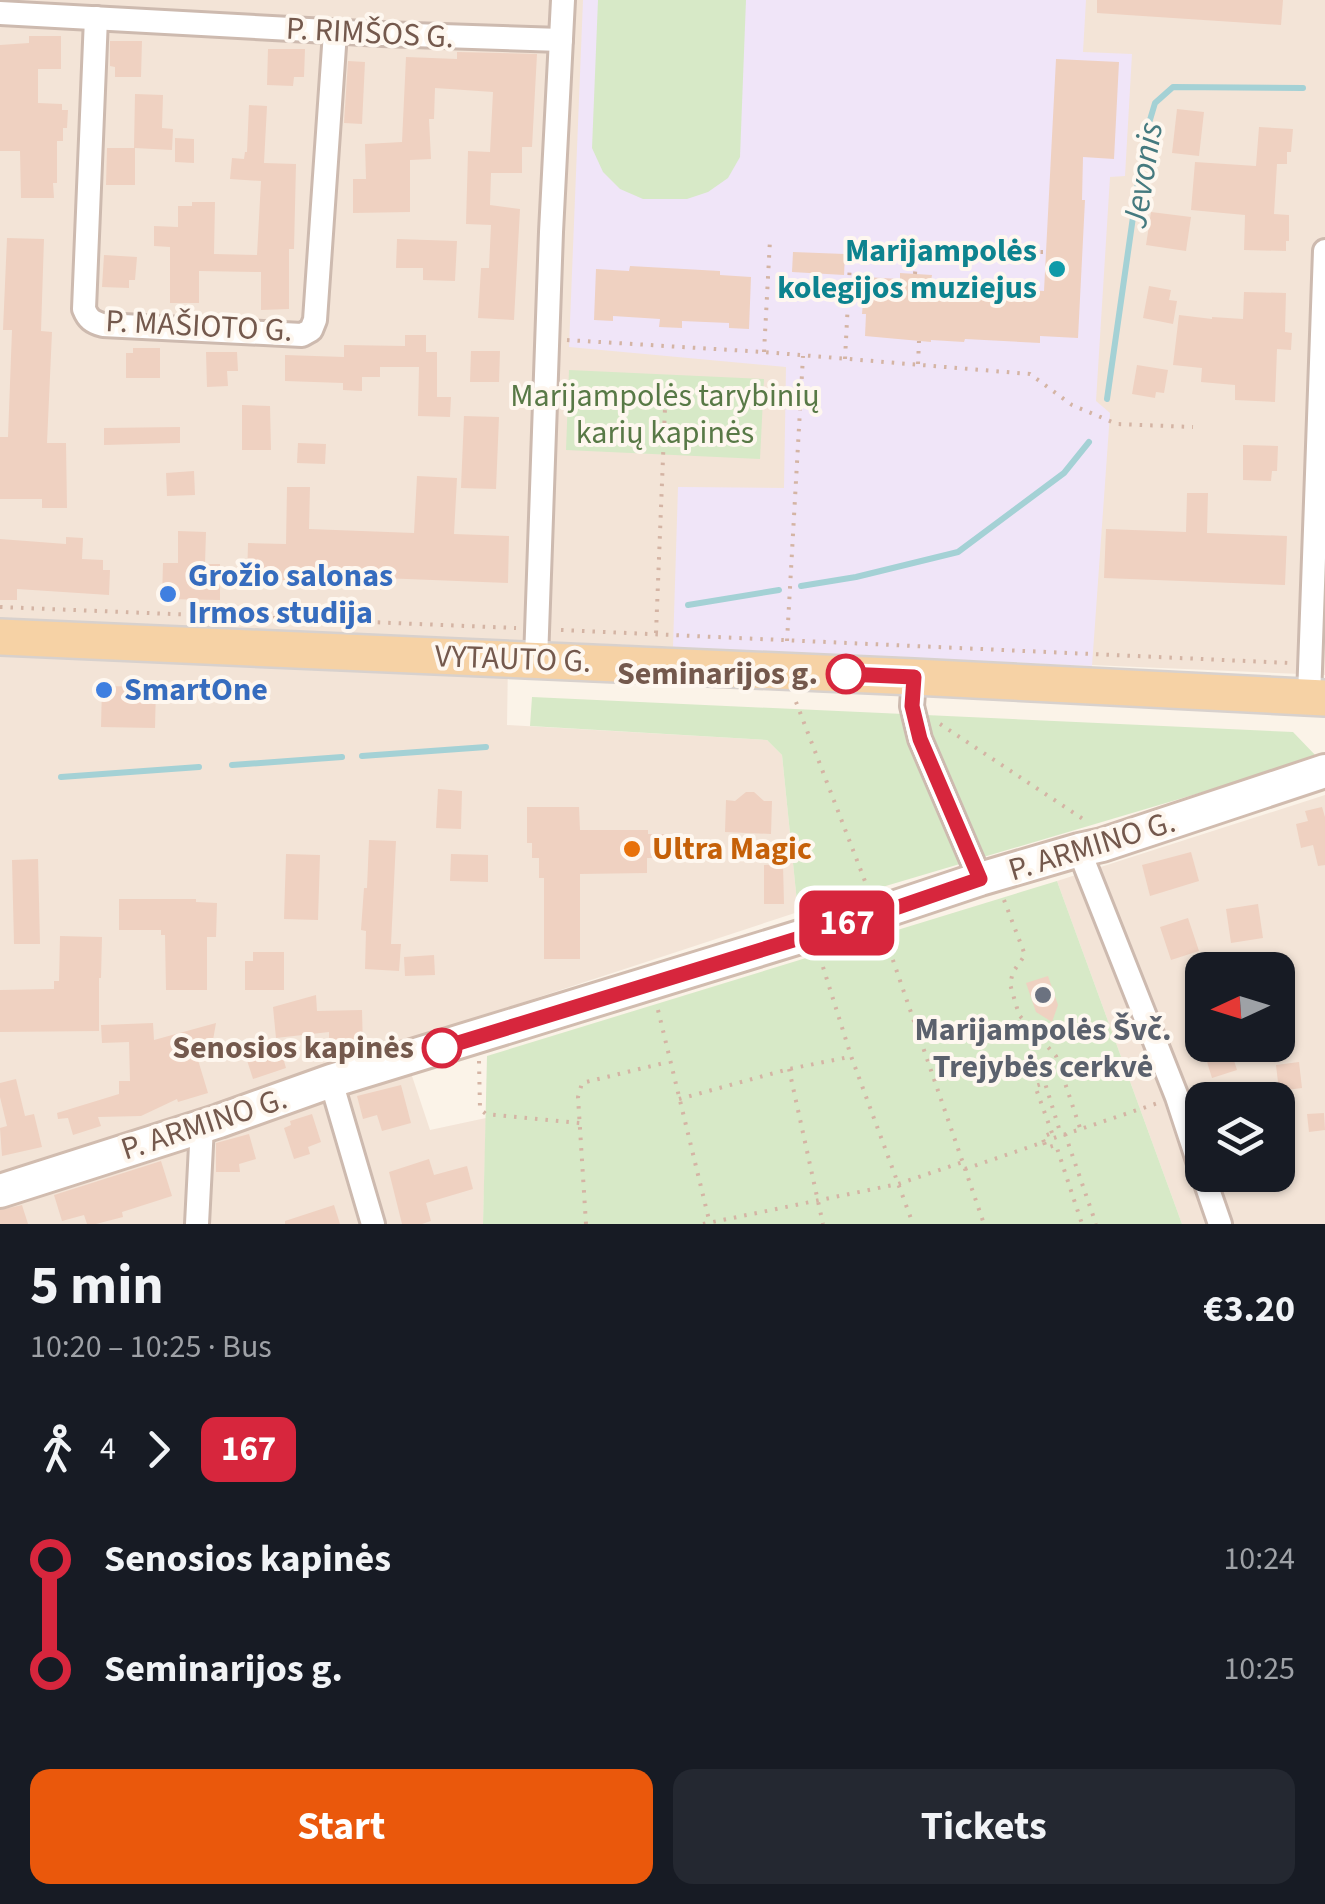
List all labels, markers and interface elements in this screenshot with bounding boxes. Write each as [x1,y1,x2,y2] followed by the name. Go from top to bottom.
[285,6,455,60] street label: P. RIMŠOS G.
[1110,118,1176,233] water label: Jevonis
[777,228,1037,311] place label: Marijampolės kolegijos muziejus
[1046,258,1068,280] marker: Marijampolės kolegijos muziejus
[104,298,294,354] street label: P. MAŠIOTO G.
[510,373,820,456] park label: Marijampolės tarybinių karių kapinės
[188,553,393,636] place label: Grožio salonas Irmos studija
[157,583,179,605] marker: Grožio salonas Irmos studija
[434,633,592,685] street label: VYTAUTO G.
[617,651,818,697] place label: Seminarijos g.
[827,655,865,693] marker: Seminarijos g.
[124,667,268,713] place label: SmartOne
[93,679,115,701] marker: SmartOne
[1003,799,1181,893] street label: P. ARMINO G.
[652,826,812,872] place label: Ultra Magic
[621,838,643,860] marker: Ultra Magic
[790,890,904,956] line badge: 167
[819,898,875,948] text: 167
[1185,952,1295,1062] north arrow
[1185,952,1295,1192] map controls
[1032,984,1054,1006] marker: Marijampolės Švč. Trejybės cerkvė
[914,1007,1172,1090] place label: Marijampolės Švč. Trejybės cerkvė
[172,1025,414,1071] place label: Senosios kapinės
[423,1029,461,1067] marker: Senosios kapinės
[115,1076,293,1172] street label: P. ARMINO G.
[1185,1082,1295,1192] button: layers
[30,1247,164,1325] text: 5 min
[1203,1282,1295,1336] text: €3.20
[30,1324,272,1370] text: 10:20 – 10:25 · Bus
[30,1422,85,1477] icon: walk
[131,1422,186,1477] icon: forward
[221,1424,276,1474] text: 167
[100,1426,116,1472] text: 4
[104,1532,391,1586] text: Senosios kapinės
[1223,1536,1295,1582] text: 10:24
[104,1642,343,1696] text: Seminarijos g.
[1223,1646,1295,1692] text: 10:25
[30,1769,653,1884] button: Start
[673,1769,1295,1884] button: Tickets

